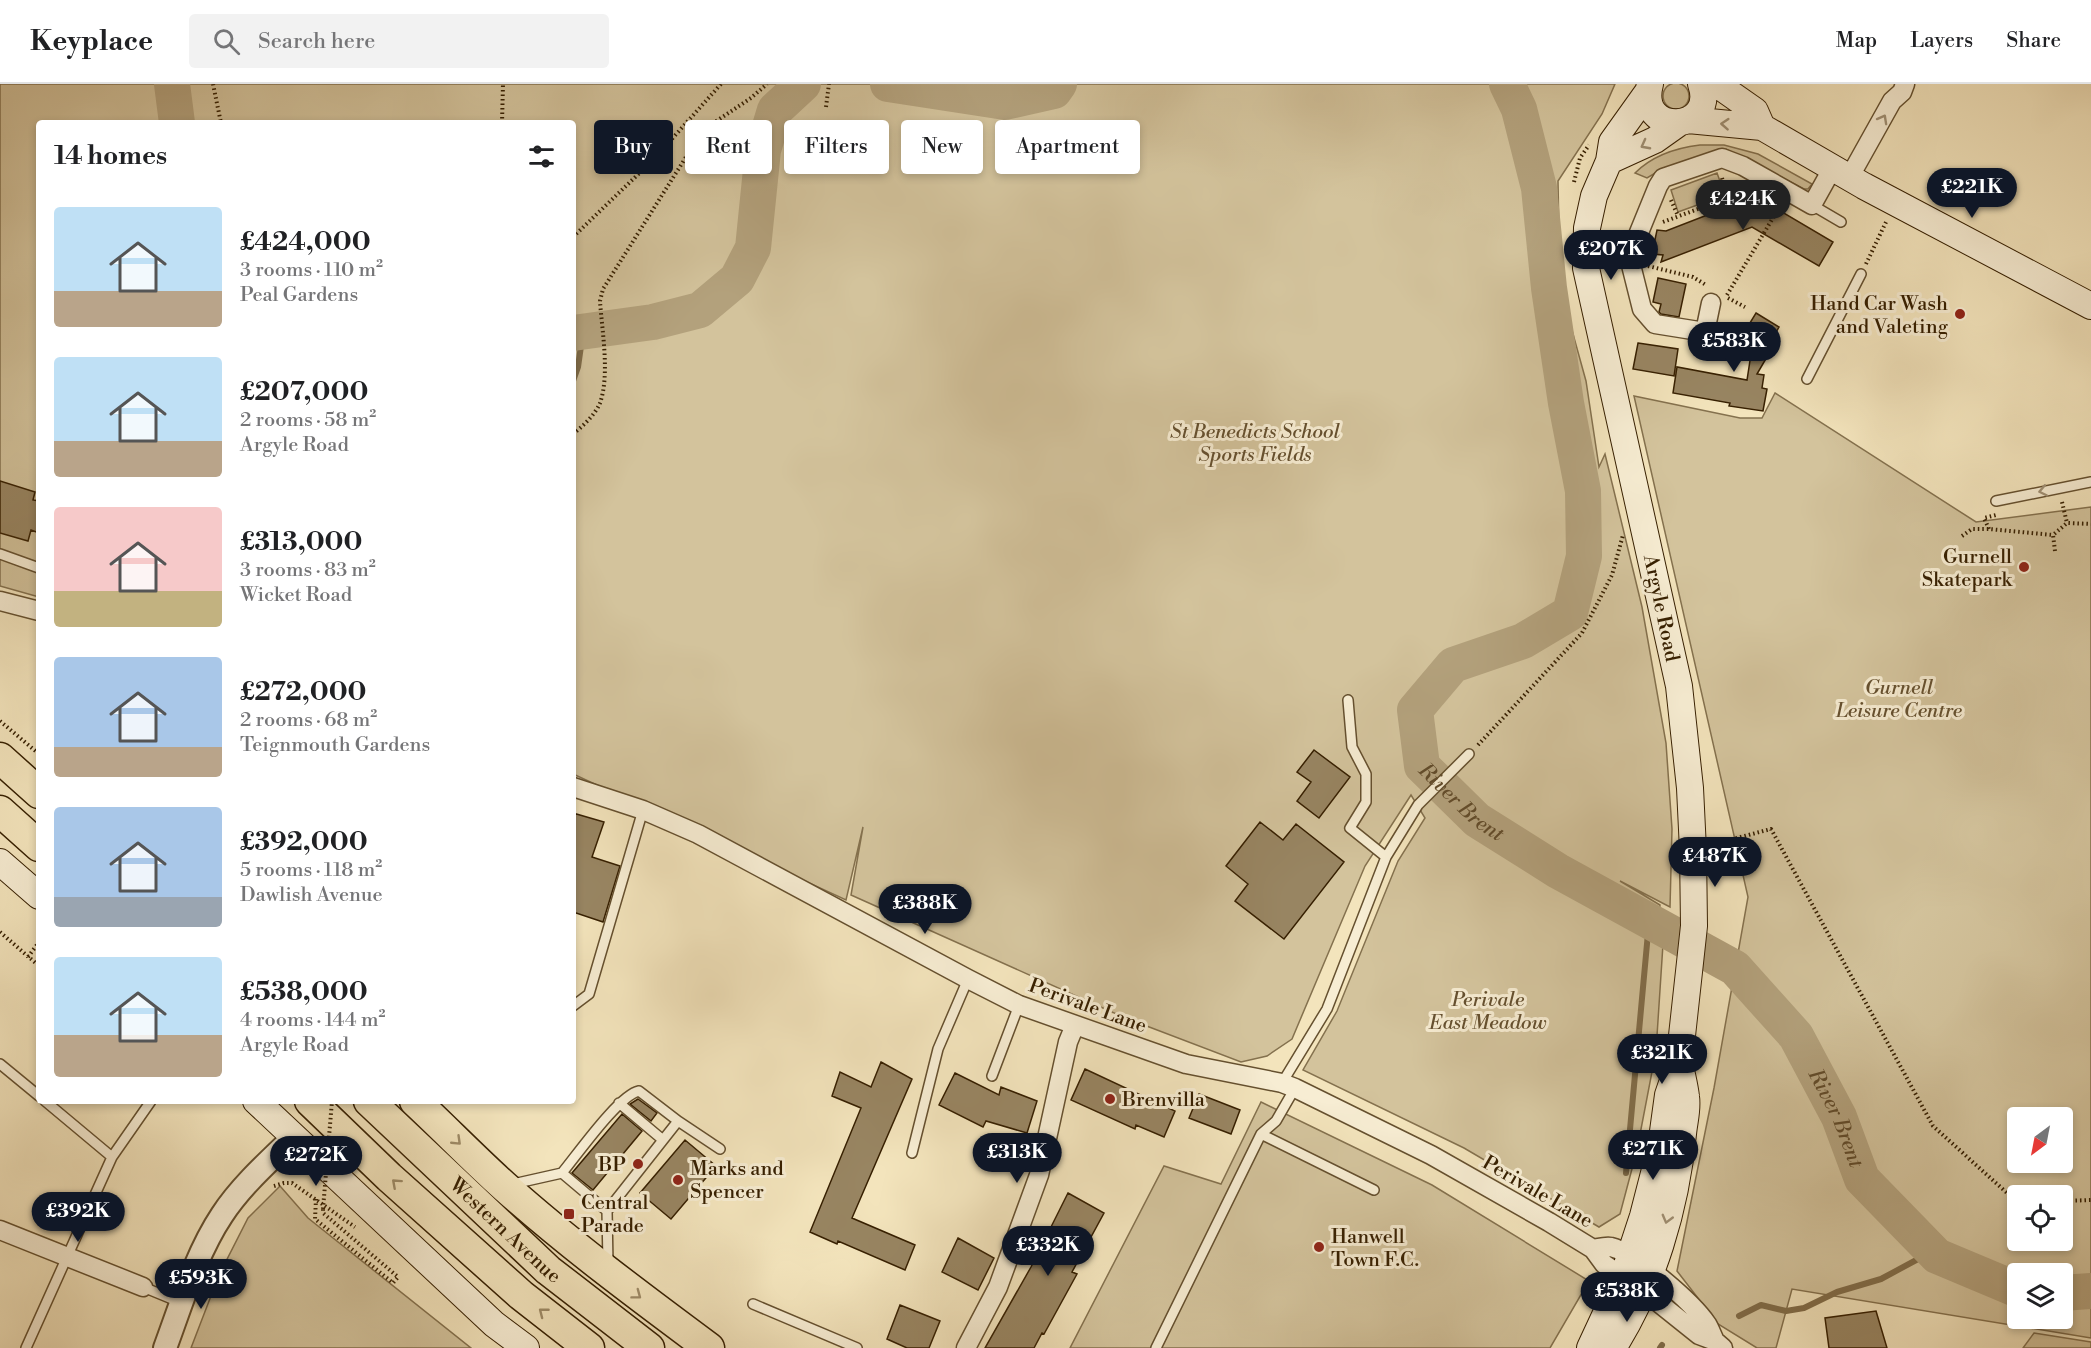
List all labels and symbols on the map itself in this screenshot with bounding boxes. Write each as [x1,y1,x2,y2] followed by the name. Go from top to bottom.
[1876,114,1887,125] one-way arrow
[1721,118,1730,131] one-way arrow
[1641,138,1652,149] one-way arrow
[1930,168,2014,219] pin: £221K
[1701,180,1785,231] pin: £424K
[1569,230,1653,281] pin: £207K
[1810,292,1949,340] place label: Hand Car Wash and Valeting
[1953,307,1967,321] marker: Hand Car Wash and Valeting
[1692,322,1776,373] pin: £583K
[1170,420,1340,468] park label: St Benedicts School Sports Fields
[2039,484,2049,497] one-way arrow
[1922,545,2014,593] place label: Gurnell Skatepark
[1637,552,1684,665] street label: Argyle Road
[2017,560,2031,574] marker: Gurnell Skatepark
[1835,676,1963,724] park label: Gurnell Leisure Centre
[1412,757,1509,848] water label: River Brent
[1673,837,1757,888] pin: £487K
[883,884,967,935] pin: £388K
[1025,974,1150,1039] street label: Perivale Lane
[1428,988,1547,1036] park label: Perivale East Meadow
[1620,1034,1704,1085] pin: £321K
[1801,1064,1869,1173] water label: River Brent
[1121,1088,1206,1113] place label: Brenvilla
[1103,1092,1117,1106] marker: Brenvilla
[2007,1107,2073,1173] north arrow
[1611,1130,1695,1181] pin: £271K
[975,1133,1059,1184] pin: £313K
[450,1134,461,1145] one-way arrow
[274,1136,358,1187] pin: £272K
[1477,1151,1597,1234] street label: Perivale Lane
[597,1153,626,1178] place label: BP
[631,1157,645,1171] marker: BP
[690,1157,784,1205] place label: Marks and Spencer
[443,1172,566,1290] street label: Western Avenue
[671,1173,685,1187] marker: Marks and Spencer
[393,1179,403,1190] one-way arrow
[581,1191,649,1239] place label: Central Parade
[36,1192,120,1243] pin: £392K
[562,1207,576,1221] marker: Central Parade
[1662,1213,1674,1224] one-way arrow
[1331,1225,1419,1273] place label: Hanwell Town F.C.
[1006,1226,1090,1277] pin: £332K
[1312,1240,1326,1254] marker: Hanwell Town F.C.
[159,1259,243,1310] pin: £593K
[1585,1272,1669,1323] pin: £538K
[631,1288,642,1299] one-way arrow
[538,1309,549,1320] one-way arrow

